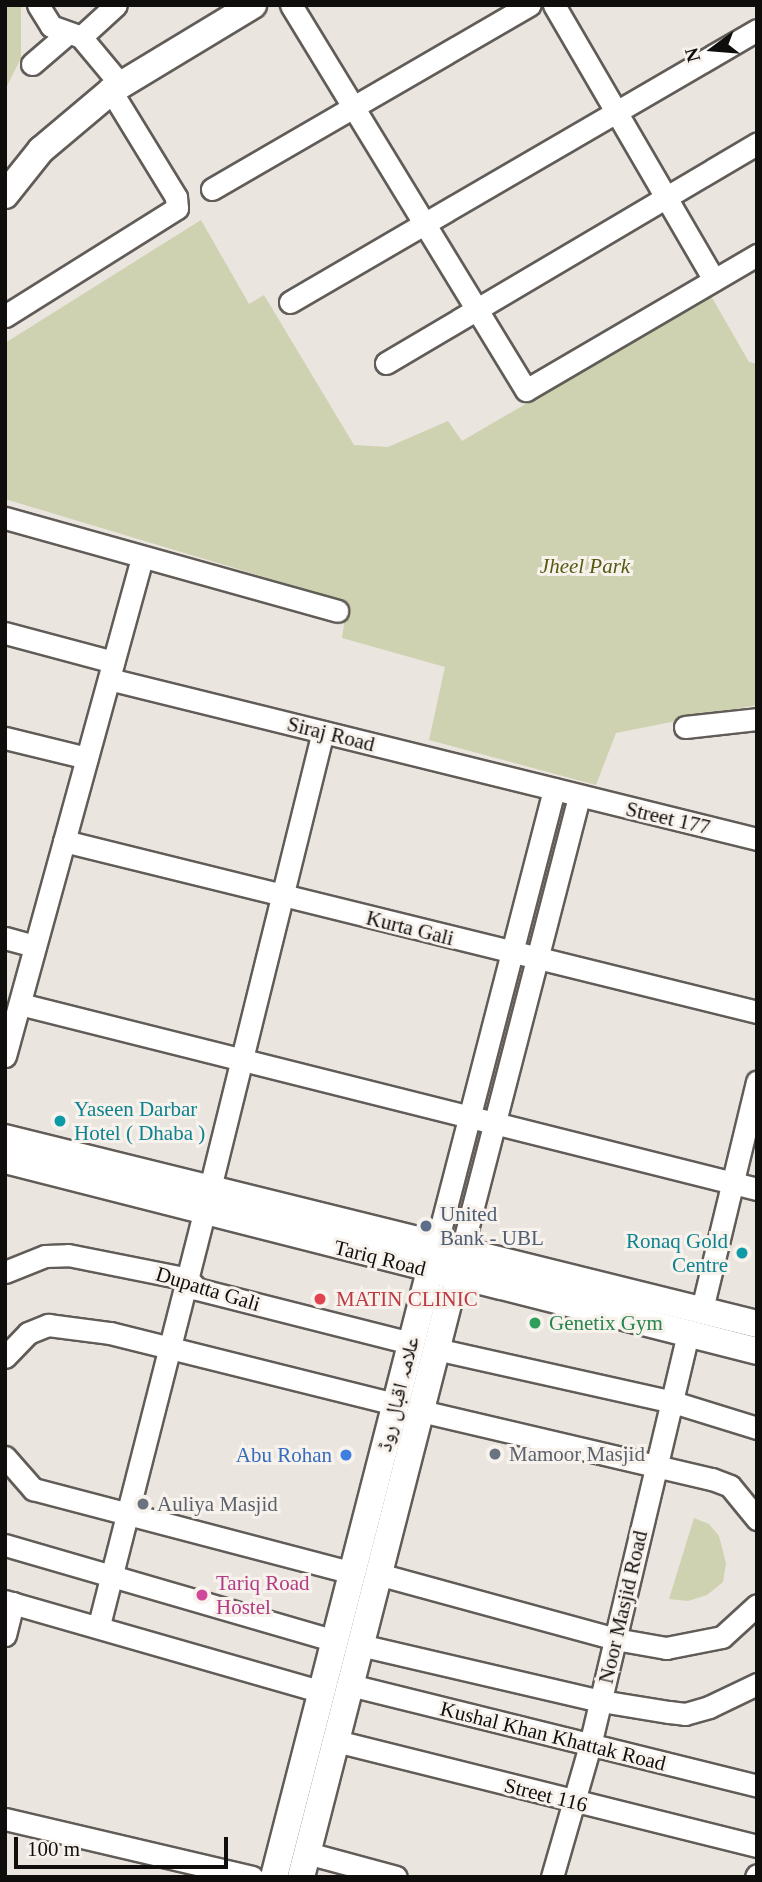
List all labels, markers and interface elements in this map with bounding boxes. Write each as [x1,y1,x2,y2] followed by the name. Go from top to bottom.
[678,14,748,84] north arrow
[680,45,704,64] text: N
[540,553,630,579] park label: Jheel Park
[285,711,377,757] street label: Siraj Road
[623,796,713,840] street label: Street 177
[364,905,456,951] street label: Kurta Gali
[74,1096,205,1146] place label: Yaseen Darbar Hotel ( Dhaba )
[52,1113,68,1129] marker: Yaseen Darbar Hotel ( Dhaba )
[440,1201,544,1251] place label: United Bank - UBL
[418,1218,434,1234] marker: United Bank - UBL
[626,1228,728,1278] place label: Ronaq Gold Centre
[332,1234,428,1282] street label: Tariq Road
[734,1245,750,1261] marker: Ronaq Gold Centre
[153,1261,263,1317] street label: Dupatta Gali
[336,1286,478,1312] place label: MATIN CLINIC
[310,1289,330,1309] marker: MATIN CLINIC
[549,1310,663,1336] place label: Genetix Gym
[527,1315,543,1331] marker: Genetix Gym
[372,1334,424,1454] street label: علامہ اقبال روڈ
[509,1441,645,1467] place label: Mamoor Masjid
[236,1442,332,1468] place label: Abu Rohan
[487,1446,503,1462] marker: Mamoor Masjid
[338,1447,354,1463] marker: Abu Rohan
[157,1491,278,1517] place label: Auliya Masjid
[135,1496,151,1512] marker: Auliya Masjid
[593,1528,653,1686] street label: Noor Masjid Road
[216,1570,310,1620] place label: Tariq Road Hostel
[194,1587,210,1603] marker: Tariq Road Hostel
[438,1696,668,1776] street label: Kushal Khan Khattak Road
[502,1772,590,1818] street label: Street 116
[18,1822,231,1866] scale bar
[27,1837,80,1861] text: 100 m

